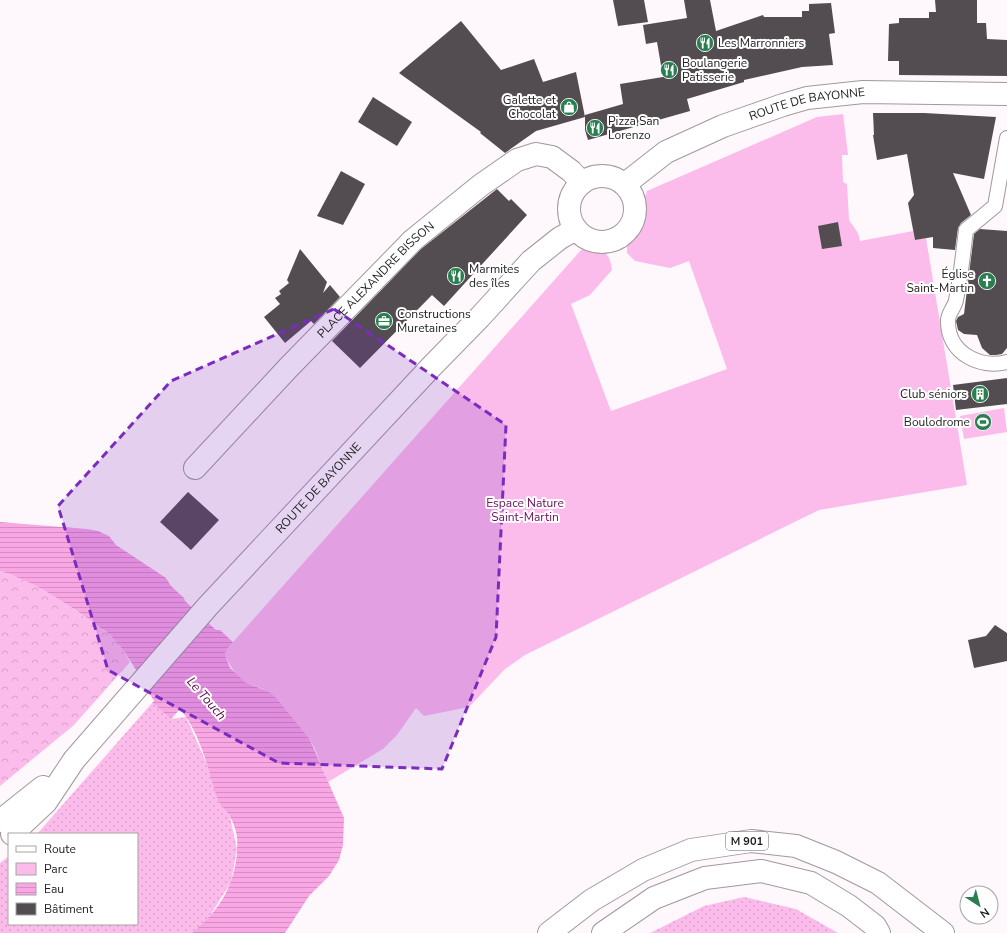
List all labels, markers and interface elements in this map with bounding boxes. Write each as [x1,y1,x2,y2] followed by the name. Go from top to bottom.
[695,33,715,53] restaurant icon: Les Marronniers
[718,35,805,51] place label: Les Marronniers
[682,55,747,85] place label: Boulangerie Patisserie
[659,60,679,80] restaurant icon: Boulangerie Patisserie
[747,84,866,124] street label: ROUTE DE BAYONNE
[503,92,557,122] place label: Galette et Chocolat
[559,97,579,117] shop icon: Galette et Chocolat
[608,113,659,143] place label: Pizza San Lorenzo
[585,118,605,138] restaurant icon: Pizza San Lorenzo
[314,218,438,342] street label: PLACE ALEXANDRE BISSON
[469,261,519,291] place label: Marmites des îles
[446,266,466,286] restaurant icon: Marmites des îles
[906,266,974,296] place label: Église Saint-Martin
[977,271,997,291] church icon: Église Saint-Martin
[397,306,471,336] place label: Constructions Muretaines
[374,311,394,331] office icon: Constructions Muretaines
[970,384,990,404] building icon: Club séniors
[900,386,967,402] place label: Club séniors
[973,412,993,432] sports icon: Boulodrome
[904,414,970,430] place label: Boulodrome
[272,439,365,537] street label: ROUTE DE BAYONNE
[486,495,564,525] park label: Espace Nature Saint-Martin
[182,673,230,724] water label: Le Touch
[726,832,768,850] road number: M 901
[8,833,138,925] legend
[44,841,76,857] text: Route
[44,861,68,877] text: Parc
[44,881,64,897] text: Eau
[959,885,999,925] north arrow
[44,901,94,917] text: Bâtiment
[977,904,992,921] text: N

